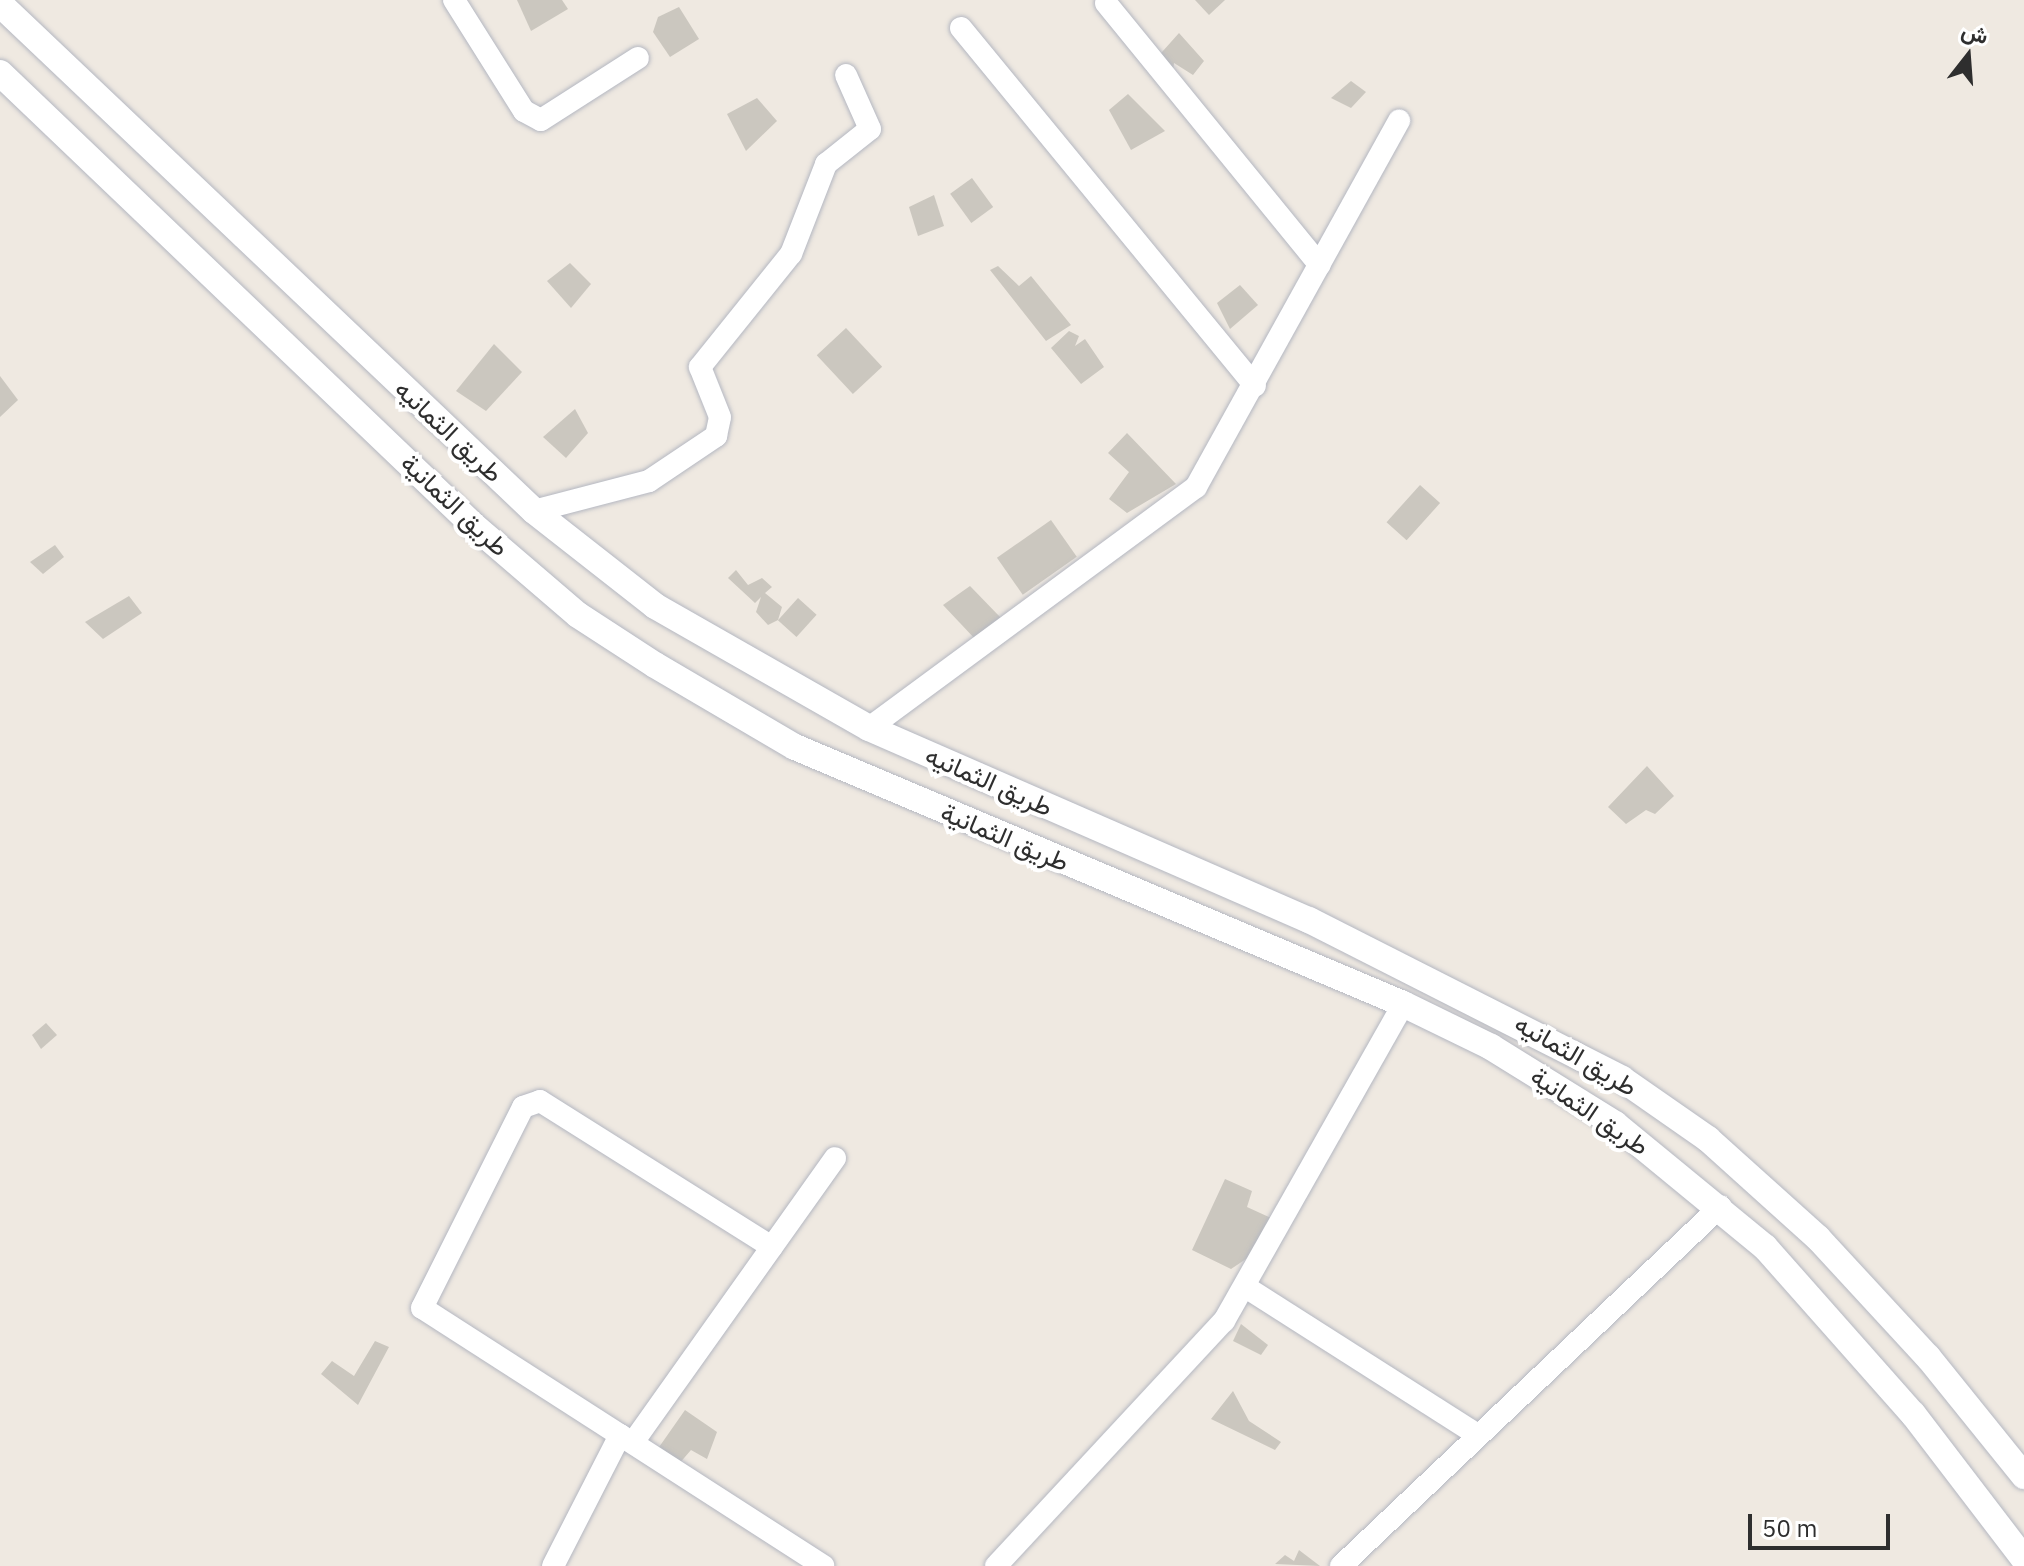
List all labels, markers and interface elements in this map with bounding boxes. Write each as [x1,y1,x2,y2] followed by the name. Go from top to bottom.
[1958,15,1992,50] text: ش
[1928,16,2008,96] north arrow
[389,373,509,489] street label: طريق الثمانيه
[395,447,515,563] street label: طريق الثمانية
[920,739,1058,823] street label: طريق الثمانيه
[936,796,1074,878] street label: طريق الثمانية
[1509,1007,1643,1103] street label: طريق الثمانيه
[1525,1060,1655,1162] street label: طريق الثمانية
[1752,1498,1894,1548] scale bar
[1762,1512,1817,1544] text: 50 m

